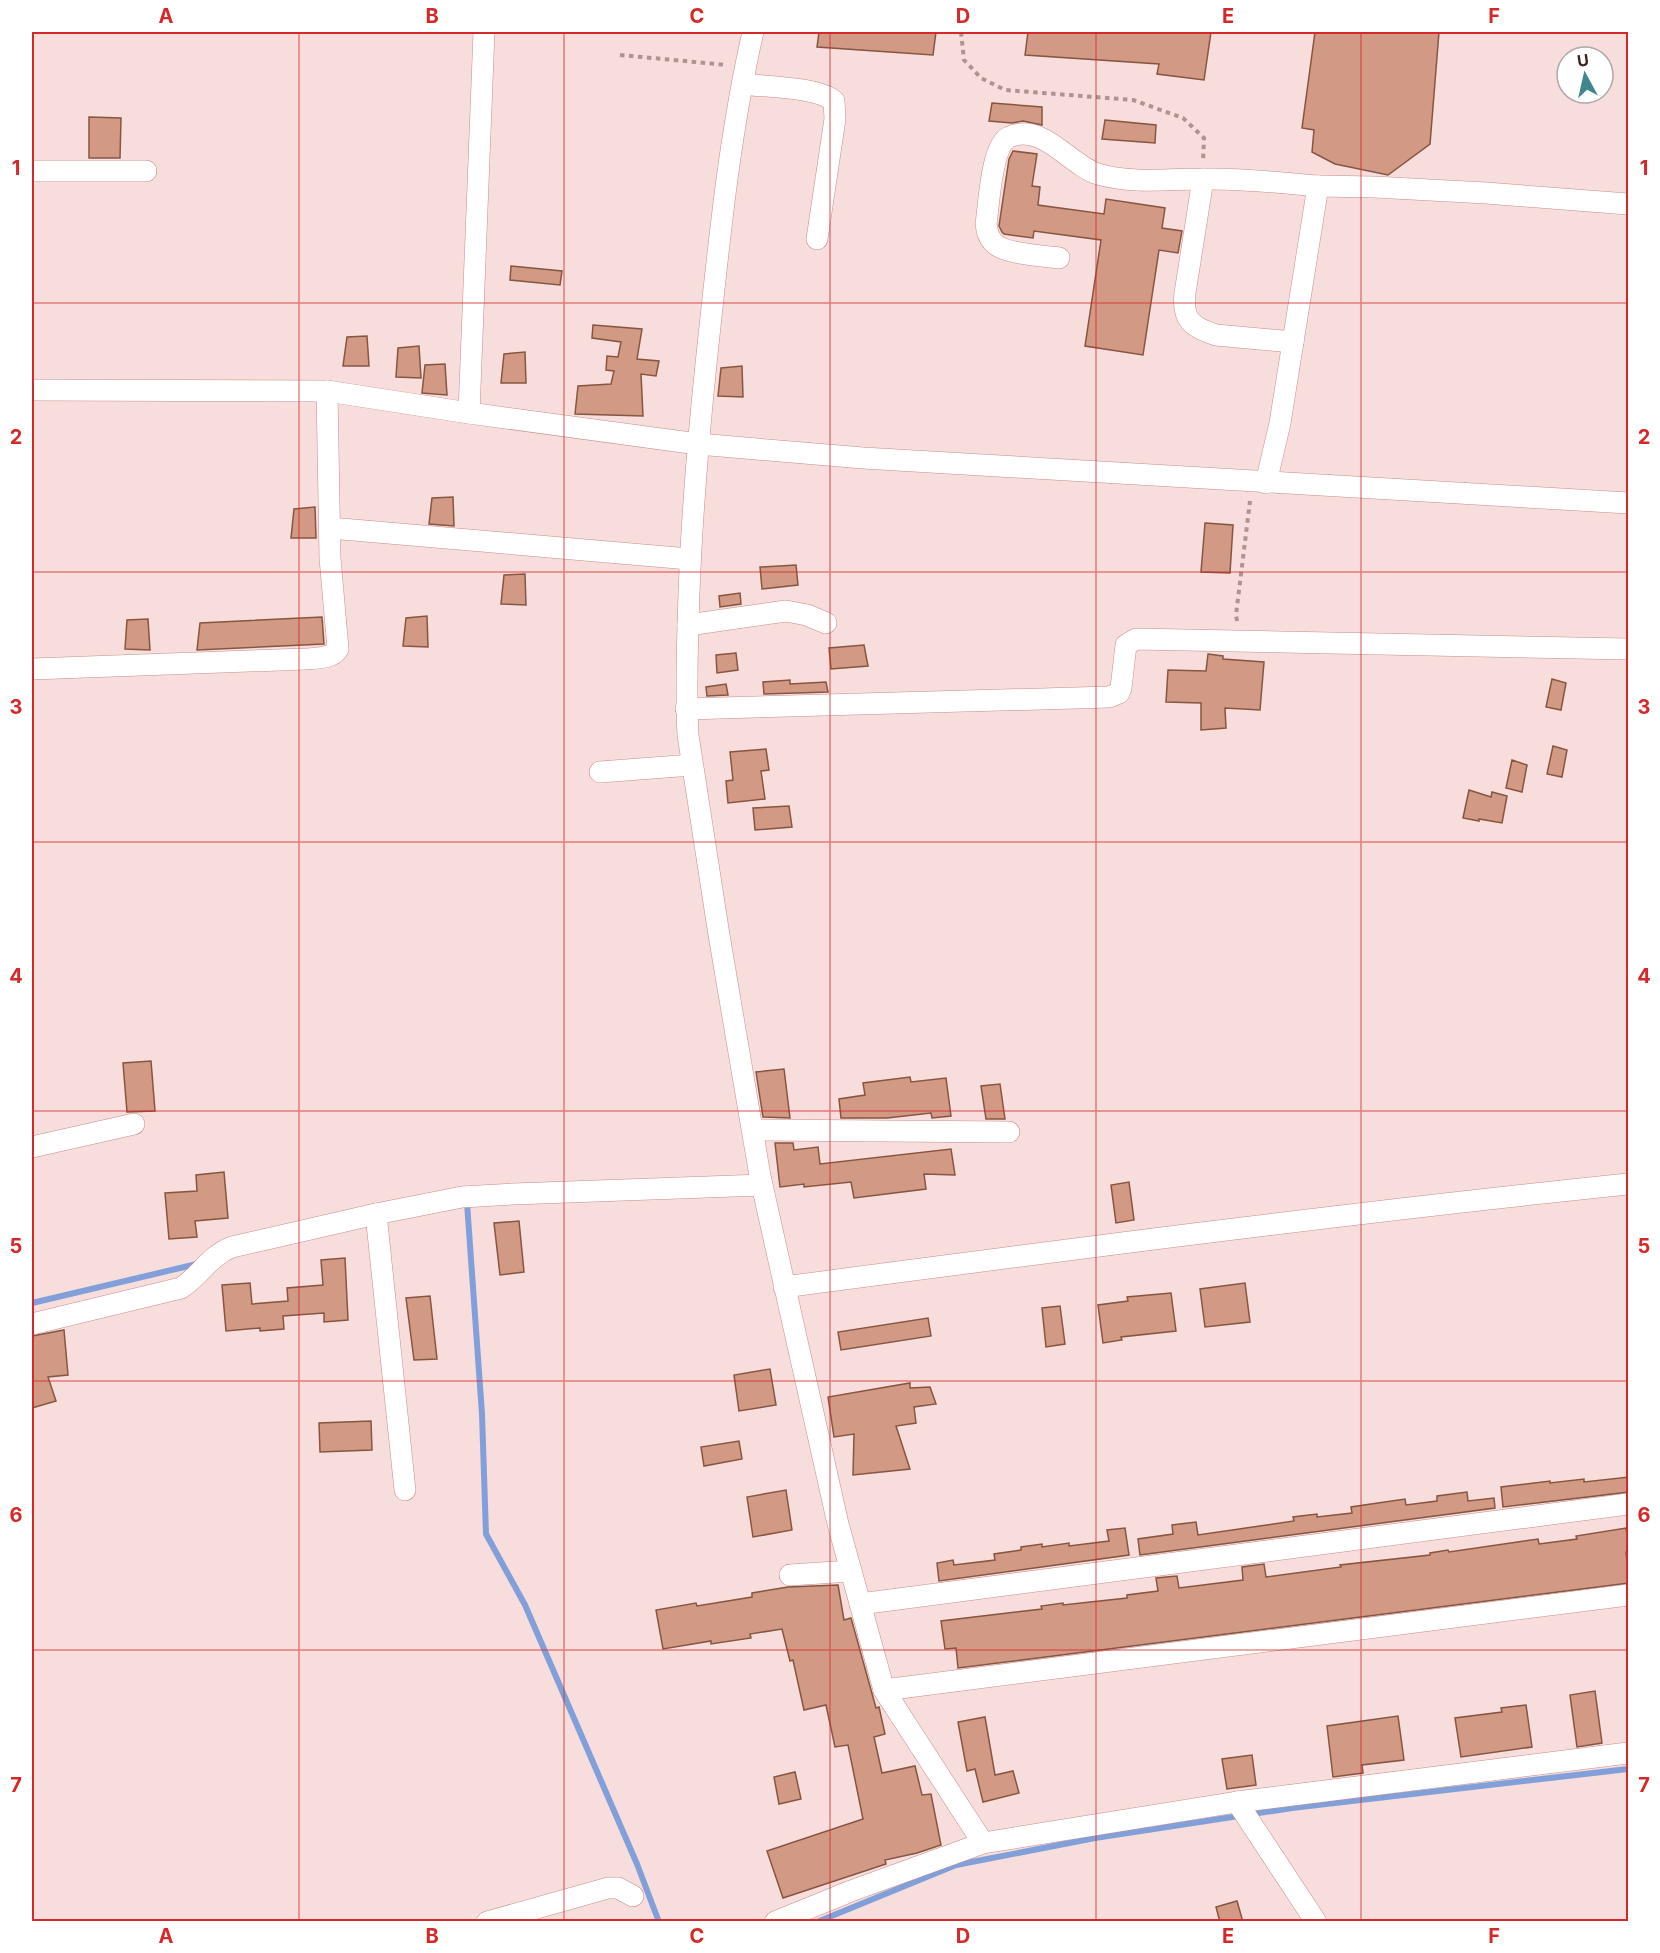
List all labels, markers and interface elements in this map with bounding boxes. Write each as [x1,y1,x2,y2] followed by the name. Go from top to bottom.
[159,4,174,28] text: A
[425,4,439,28] text: B
[690,4,704,28] text: C
[956,4,970,28] text: D
[1222,4,1234,28] text: E
[1488,4,1500,28] text: F
[1555,45,1615,105] north arrow
[1576,49,1590,71] text: U
[12,156,20,180] text: 1
[1640,156,1648,180] text: 1
[10,425,22,449] text: 2
[1638,425,1650,449] text: 2
[10,695,22,719] text: 3
[1638,695,1650,719] text: 3
[9,964,23,988] text: 4
[1637,964,1651,988] text: 4
[10,1234,22,1258] text: 5
[1638,1234,1650,1258] text: 5
[10,1503,23,1527] text: 6
[1638,1503,1651,1527] text: 6
[10,1773,22,1797] text: 7
[1638,1773,1650,1797] text: 7
[159,1924,174,1948] text: A
[425,1924,439,1948] text: B
[690,1924,704,1948] text: C
[956,1924,970,1948] text: D
[1222,1924,1234,1948] text: E
[1488,1924,1500,1948] text: F

